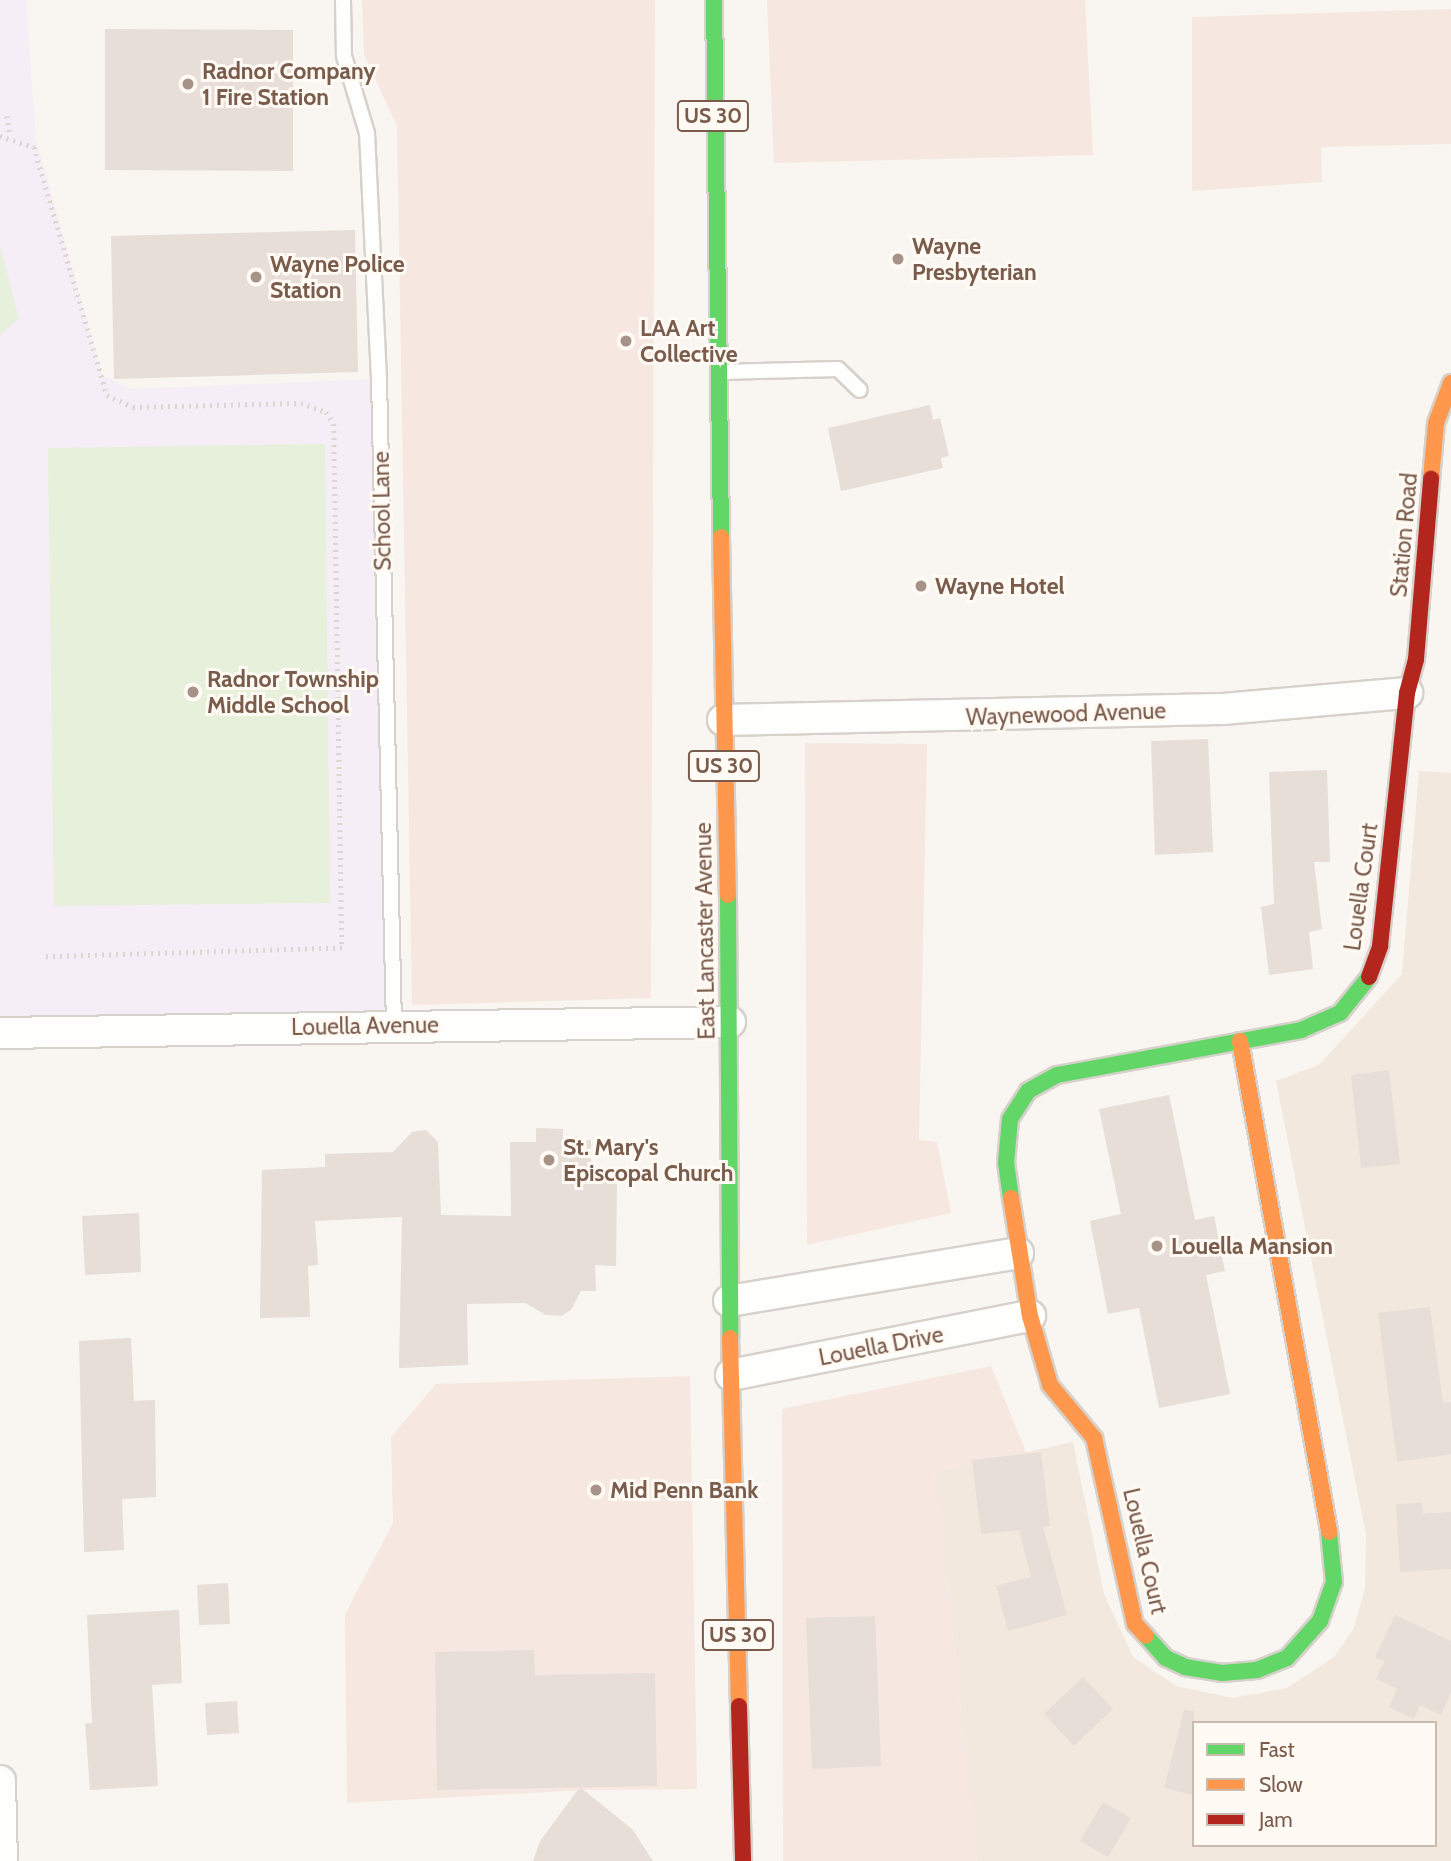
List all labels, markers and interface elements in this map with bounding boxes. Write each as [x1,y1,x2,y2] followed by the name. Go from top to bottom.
[202,57,376,111] place label: Radnor Company 1 Fire Station
[180,76,196,92] marker: Radnor Company 1 Fire Station
[676,99,750,134] road number: US 30
[912,232,1037,286] place label: Wayne Presbyterian
[270,250,405,304] place label: Wayne Police Station
[890,251,906,267] marker: Wayne Presbyterian
[248,269,264,285] marker: Wayne Police Station
[640,314,738,368] place label: LAA Art Collective
[618,333,634,349] marker: LAA Art Collective
[367,451,397,571] street label: School Lane
[1385,472,1423,598] street label: Station Road
[935,572,1065,600] place label: Wayne Hotel
[913,578,929,594] marker: Wayne Hotel
[207,665,379,719] place label: Radnor Township Middle School
[185,684,201,700] marker: Radnor Township Middle School
[965,697,1167,731] street label: Waynewood Avenue
[687,748,761,784] road number: US 30
[1338,821,1384,953] street label: Louella Court
[689,822,721,1040] street label: East Lancaster Avenue
[291,1011,439,1041] street label: Louella Avenue
[563,1133,733,1187] place label: St. Mary's Episcopal Church
[541,1152,557,1168] marker: St. Mary's Episcopal Church
[1171,1232,1333,1260] place label: Louella Mansion
[1149,1238,1165,1254] marker: Louella Mansion
[816,1320,946,1372] street label: Louella Drive
[610,1476,758,1504] place label: Mid Penn Bank
[588,1482,604,1498] marker: Mid Penn Bank
[1117,1485,1173,1617] street label: Louella Court
[701,1618,775,1652] road number: US 30
[1192,1721,1437,1847] legend
[1259,1737,1295,1762] text: Fast
[1259,1772,1303,1797] text: Slow
[1259,1807,1293,1832] text: Jam

